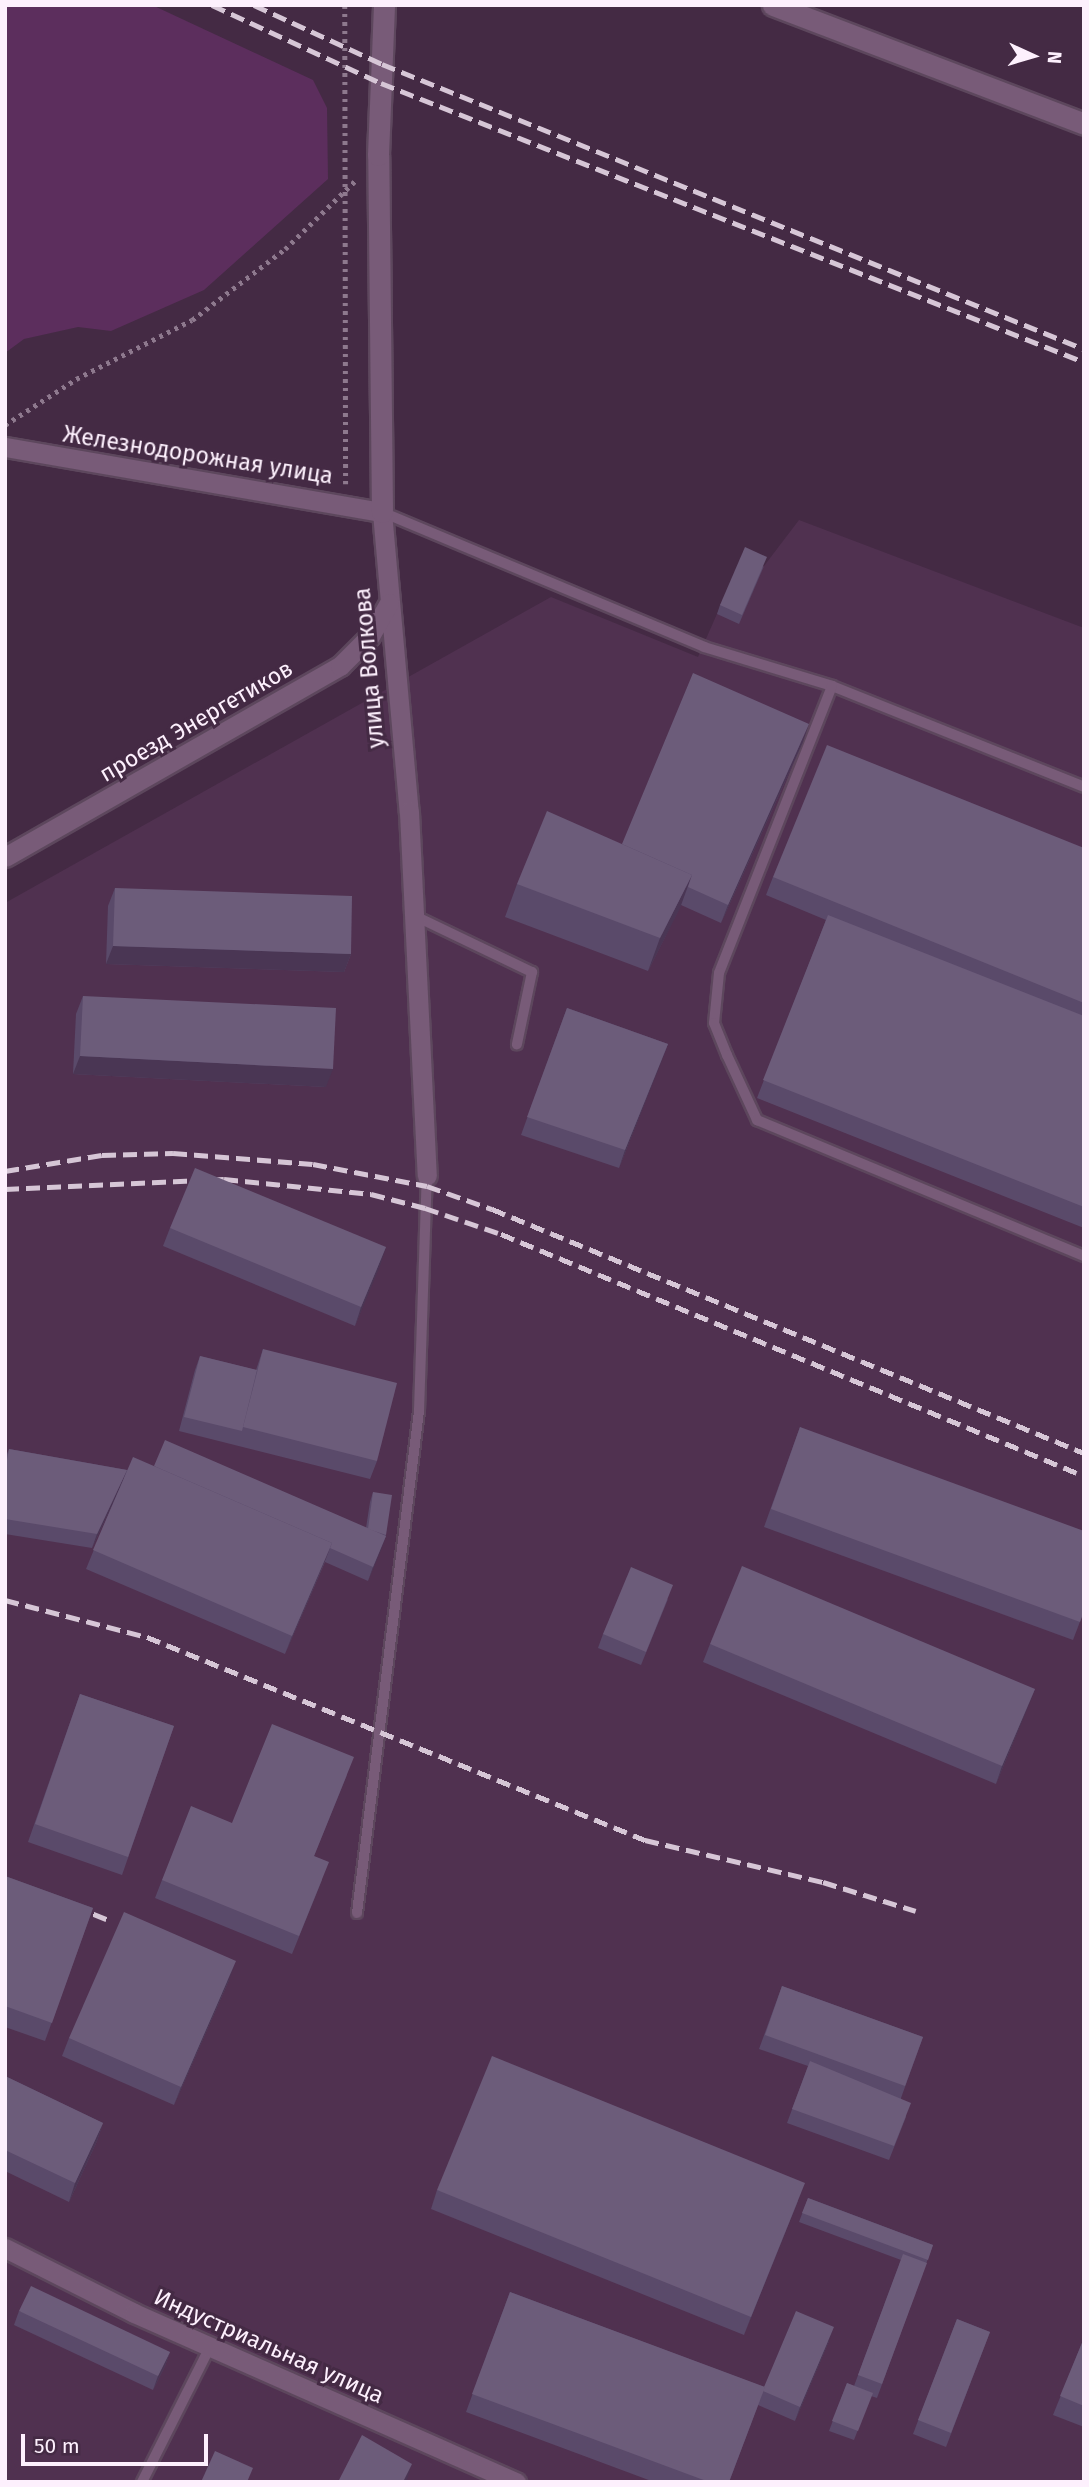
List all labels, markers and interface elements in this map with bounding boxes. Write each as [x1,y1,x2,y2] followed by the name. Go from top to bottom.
[998,21,1068,91] north arrow
[1043,50,1066,65] text: N
[61,420,335,490] street label: Железнодорожная улица
[348,587,390,749] street label: улица Волкова
[94,654,298,788] street label: проезд Энергетиков
[150,2283,388,2409] street label: Индустриальная улица
[24,2420,212,2464] scale bar
[34,2433,80,2459] text: 50 m

